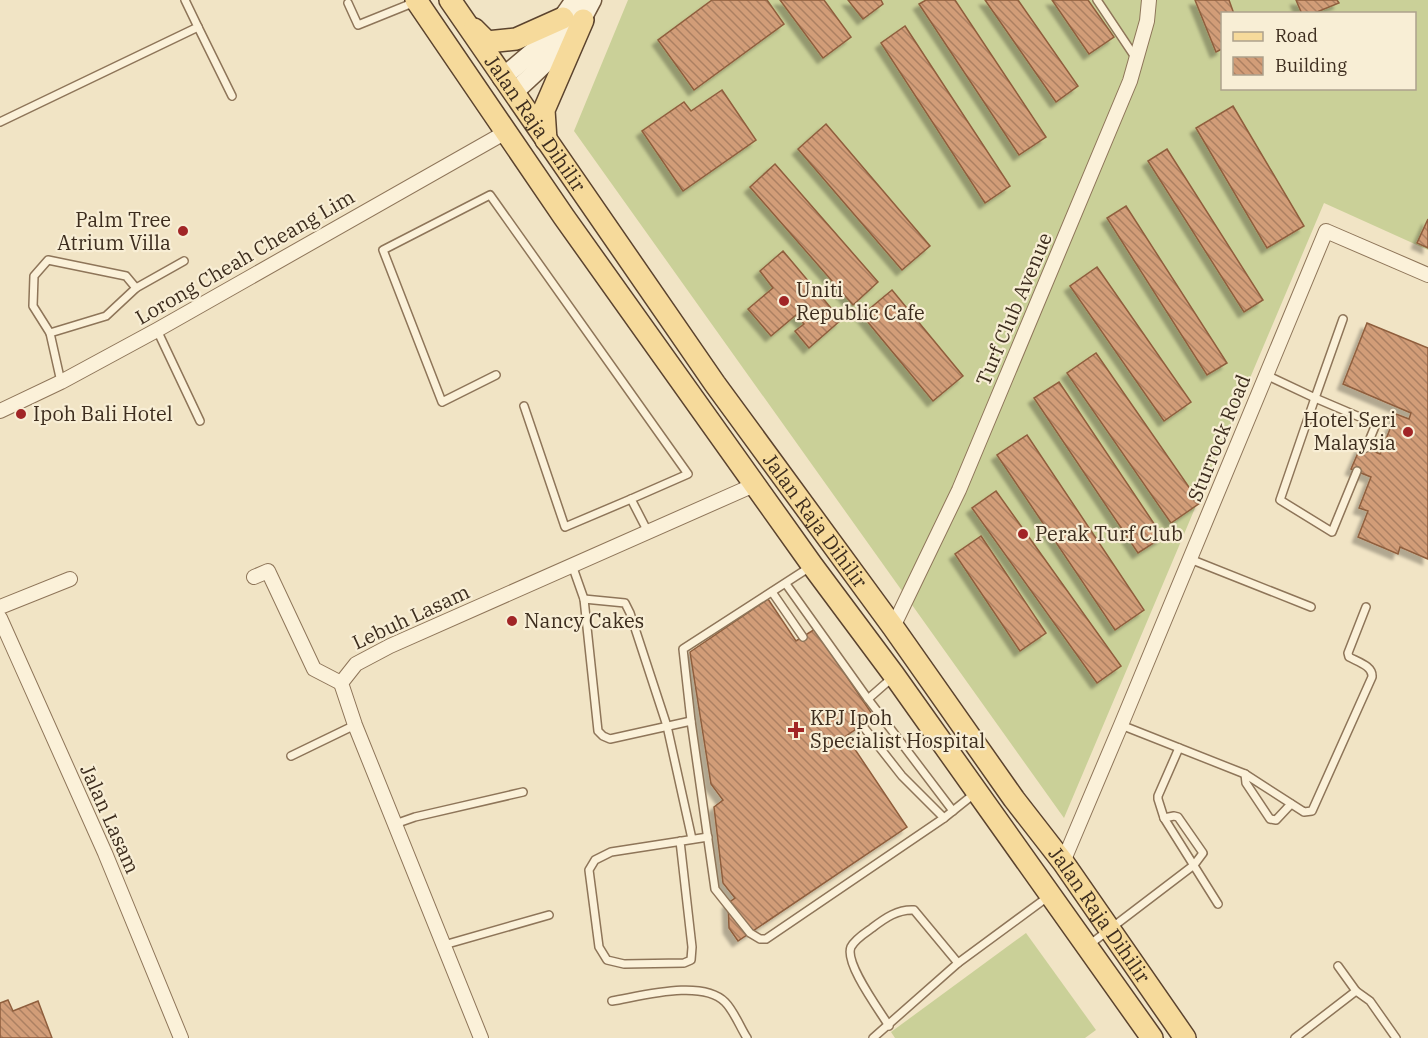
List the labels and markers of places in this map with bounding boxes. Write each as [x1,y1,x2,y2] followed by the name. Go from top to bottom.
[57,206,171,256] place label: Palm Tree Atrium Villa
[176,224,190,238] marker: Palm Tree Atrium Villa
[796,276,925,326] place label: Uniti Republic Cafe
[777,294,791,308] marker: Uniti Republic Cafe
[33,400,173,427] place label: Ipoh Bali Hotel
[1303,406,1396,456] place label: Hotel Seri Malaysia
[14,407,28,421] marker: Ipoh Bali Hotel
[1401,425,1415,439] marker: Hotel Seri Malaysia
[1035,520,1183,547] place label: Perak Turf Club
[1016,527,1030,541] marker: Perak Turf Club
[524,607,644,634] place label: Nancy Cakes
[505,614,519,628] marker: Nancy Cakes
[810,704,985,754] place label: KPJ Ipoh Specialist Hospital
[787,721,805,739] marker: KPJ Ipoh Specialist Hospital

